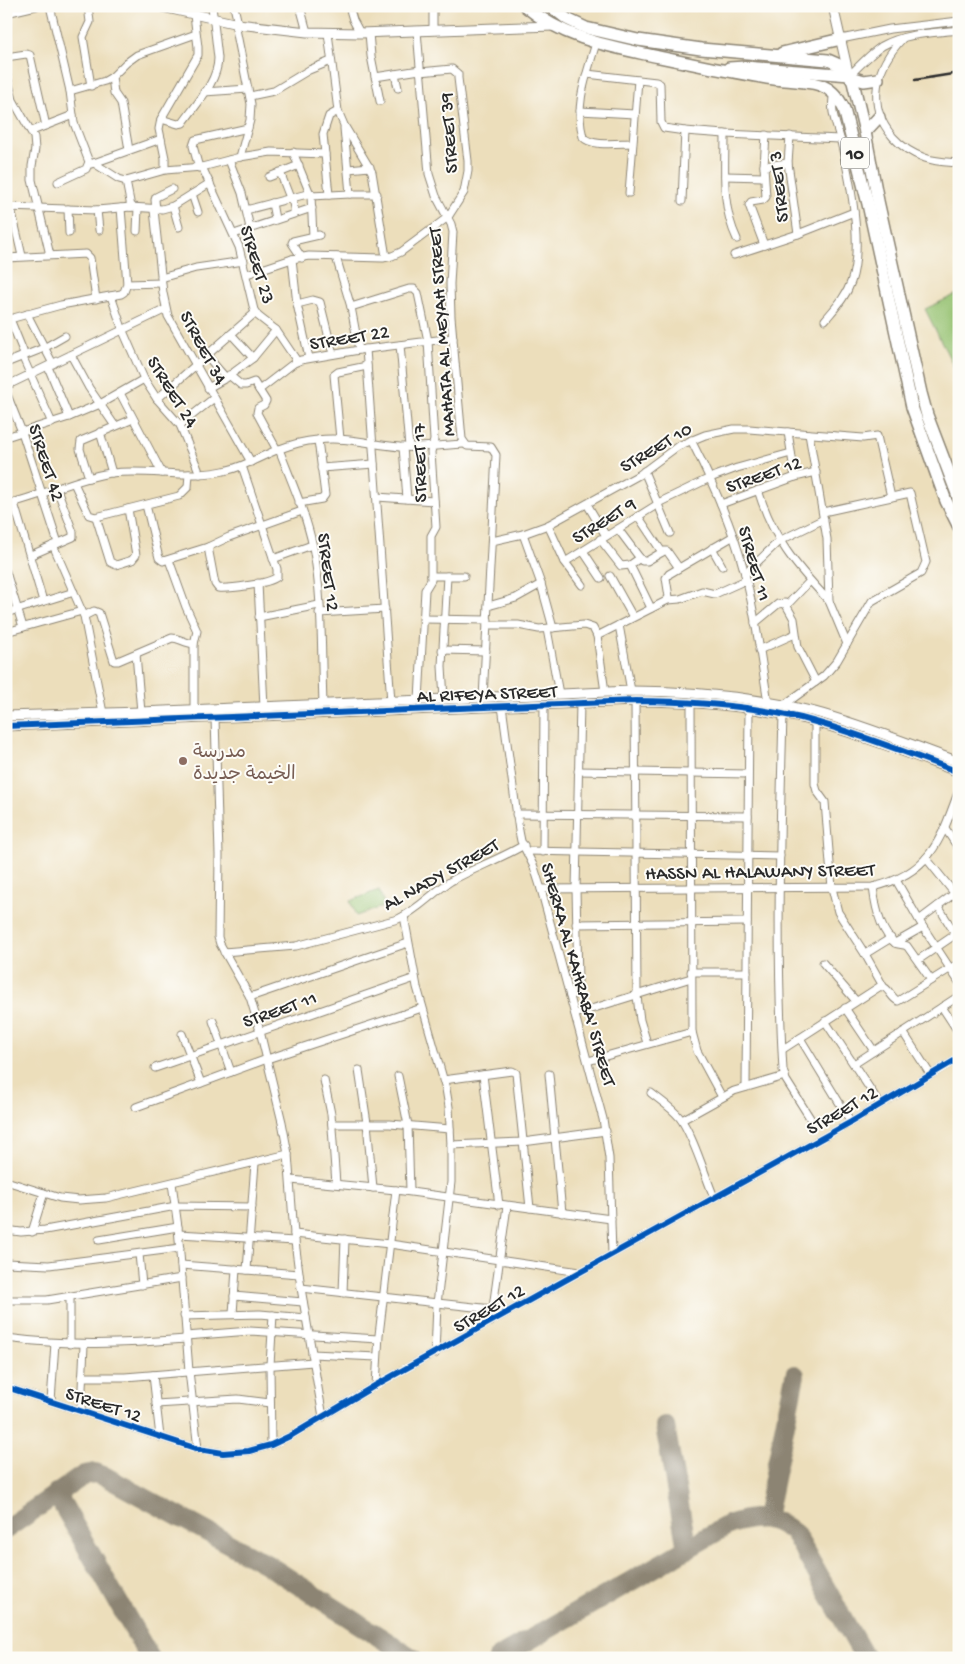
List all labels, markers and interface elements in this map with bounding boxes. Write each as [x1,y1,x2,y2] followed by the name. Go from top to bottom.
[436,91,465,174] street label: STREET 39
[841,138,869,168] road number: 10
[765,150,796,223] street label: STREET 3
[233,223,278,307] street label: STREET 23
[425,226,462,437] street label: MAHATA AL MEYAH STREET
[173,308,231,390] street label: STREET 34
[308,322,391,357] street label: STREET 22
[140,353,202,433] street label: STREET 24
[617,418,697,479] street label: STREET 10
[21,422,68,505] street label: STREET 42
[409,422,434,503] street label: STREET 17
[723,453,805,500] street label: STREET 12
[569,493,641,551] street label: STREET 9
[731,524,774,604] street label: STREET 11
[310,532,343,613] street label: STREET 12
[417,682,558,709] street label: AL RIFEYA STREET
[193,742,296,787] place label: مدرسة الخيمة جديدة
[177,755,189,767] marker: مدرسة الخيمة جديدة
[380,834,504,917] street label: AL NADY STREET
[645,860,876,887] street label: HASSN AL HALAWANY STREET
[534,861,620,1090] street label: SHERKA AL KAHRABA' STREET
[240,988,320,1035] street label: STREET 11
[803,1082,883,1142] street label: STREET 12
[450,1280,530,1340] street label: STREET 12
[62,1383,144,1429] street label: STREET 12

